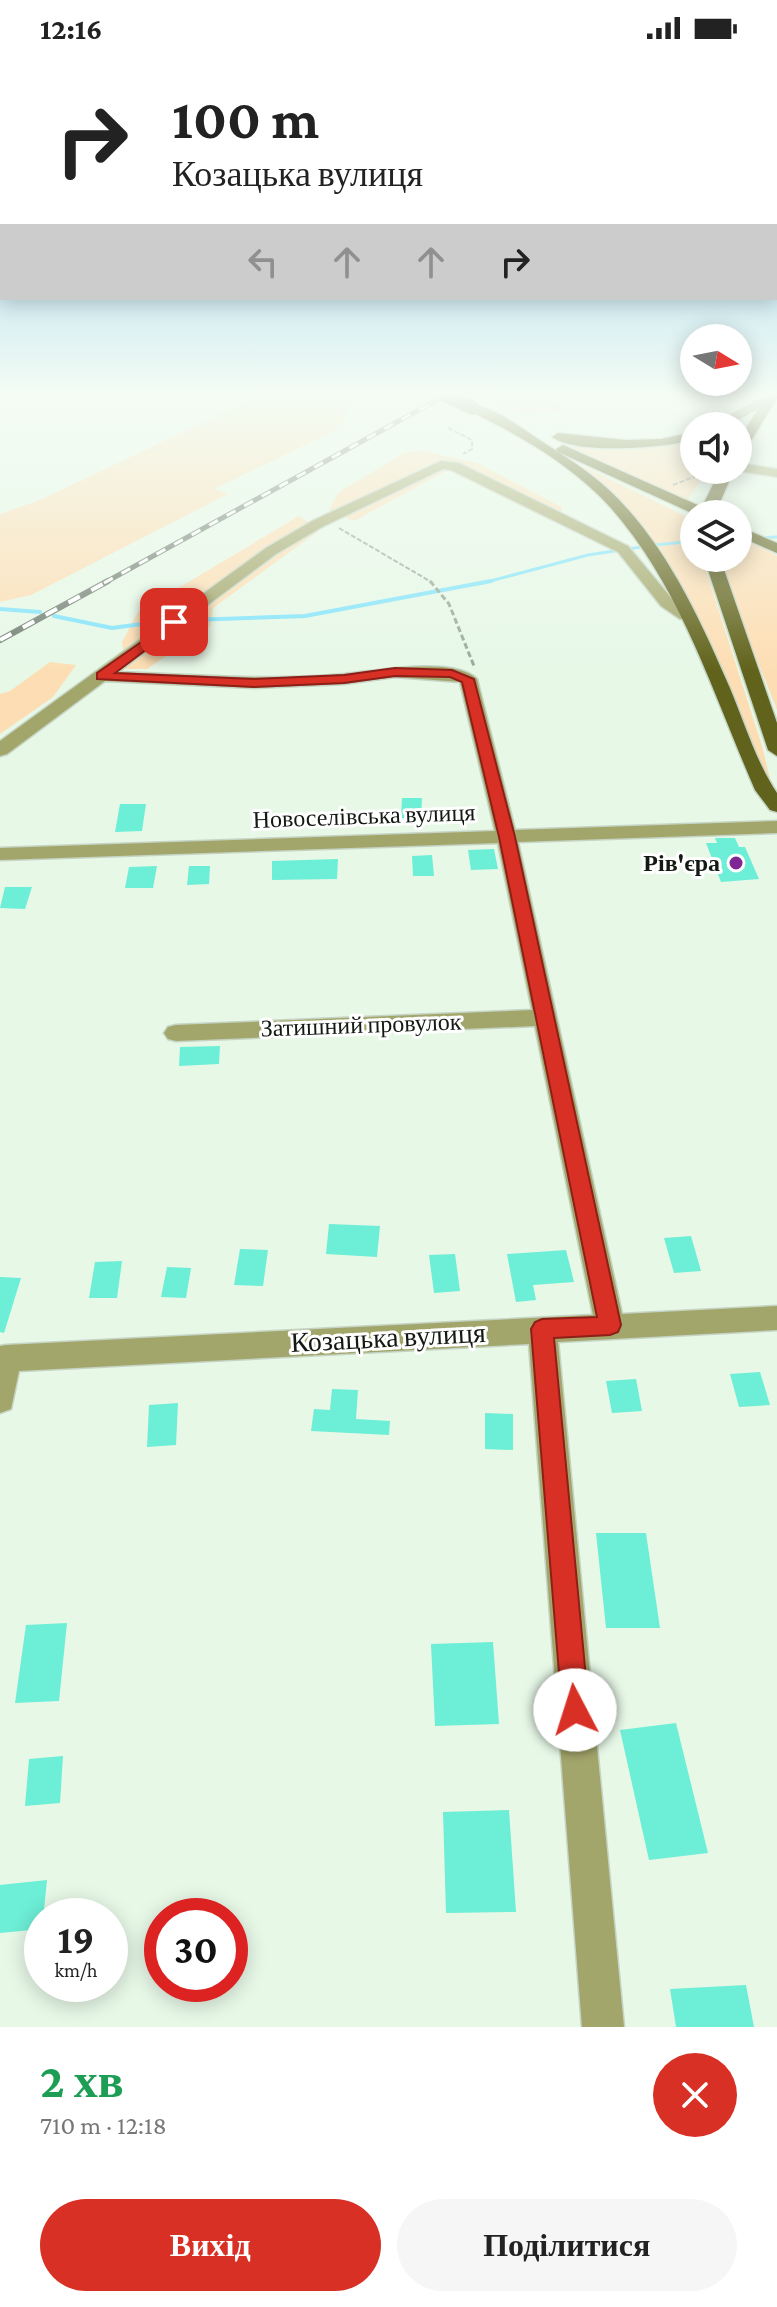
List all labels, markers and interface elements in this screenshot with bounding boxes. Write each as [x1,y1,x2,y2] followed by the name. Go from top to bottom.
[40,12,102,45] text: 12:16
[40,88,144,192] icon: right
[172,88,319,150] text: 100 m
[172,154,423,194] text: Козацька вулиця
[241,240,285,284] icon: left
[325,240,369,284] icon: ahead
[409,240,453,284] icon: ahead
[493,240,537,284] icon: right
[680,324,752,396] north arrow
[680,324,752,572] map controls
[680,412,752,484] button: sound
[680,500,752,572] button: layers
[140,588,208,656] pin
[152,600,196,644] icon: arrive
[252,798,476,833] street label: Новоселівська вулиця
[643,849,720,876] place label: Рів'єра
[727,854,745,872] marker: Рів'єра
[260,1007,462,1041] street label: Затишний провулок
[290,1317,486,1358] street label: Козацька вулиця
[533,1668,617,1752] position arrow
[144,1898,248,2002] speed limit sign: 30
[58,1917,94,1962] text: 19
[54,1959,98,1981] text: km/h
[653,2053,737,2137] button: close
[40,2054,124,2107] text: 2 хв
[40,2111,167,2140] text: 710 m · 12:18
[40,2199,381,2291] button: Вихід
[397,2199,737,2291] button: Поділитися

